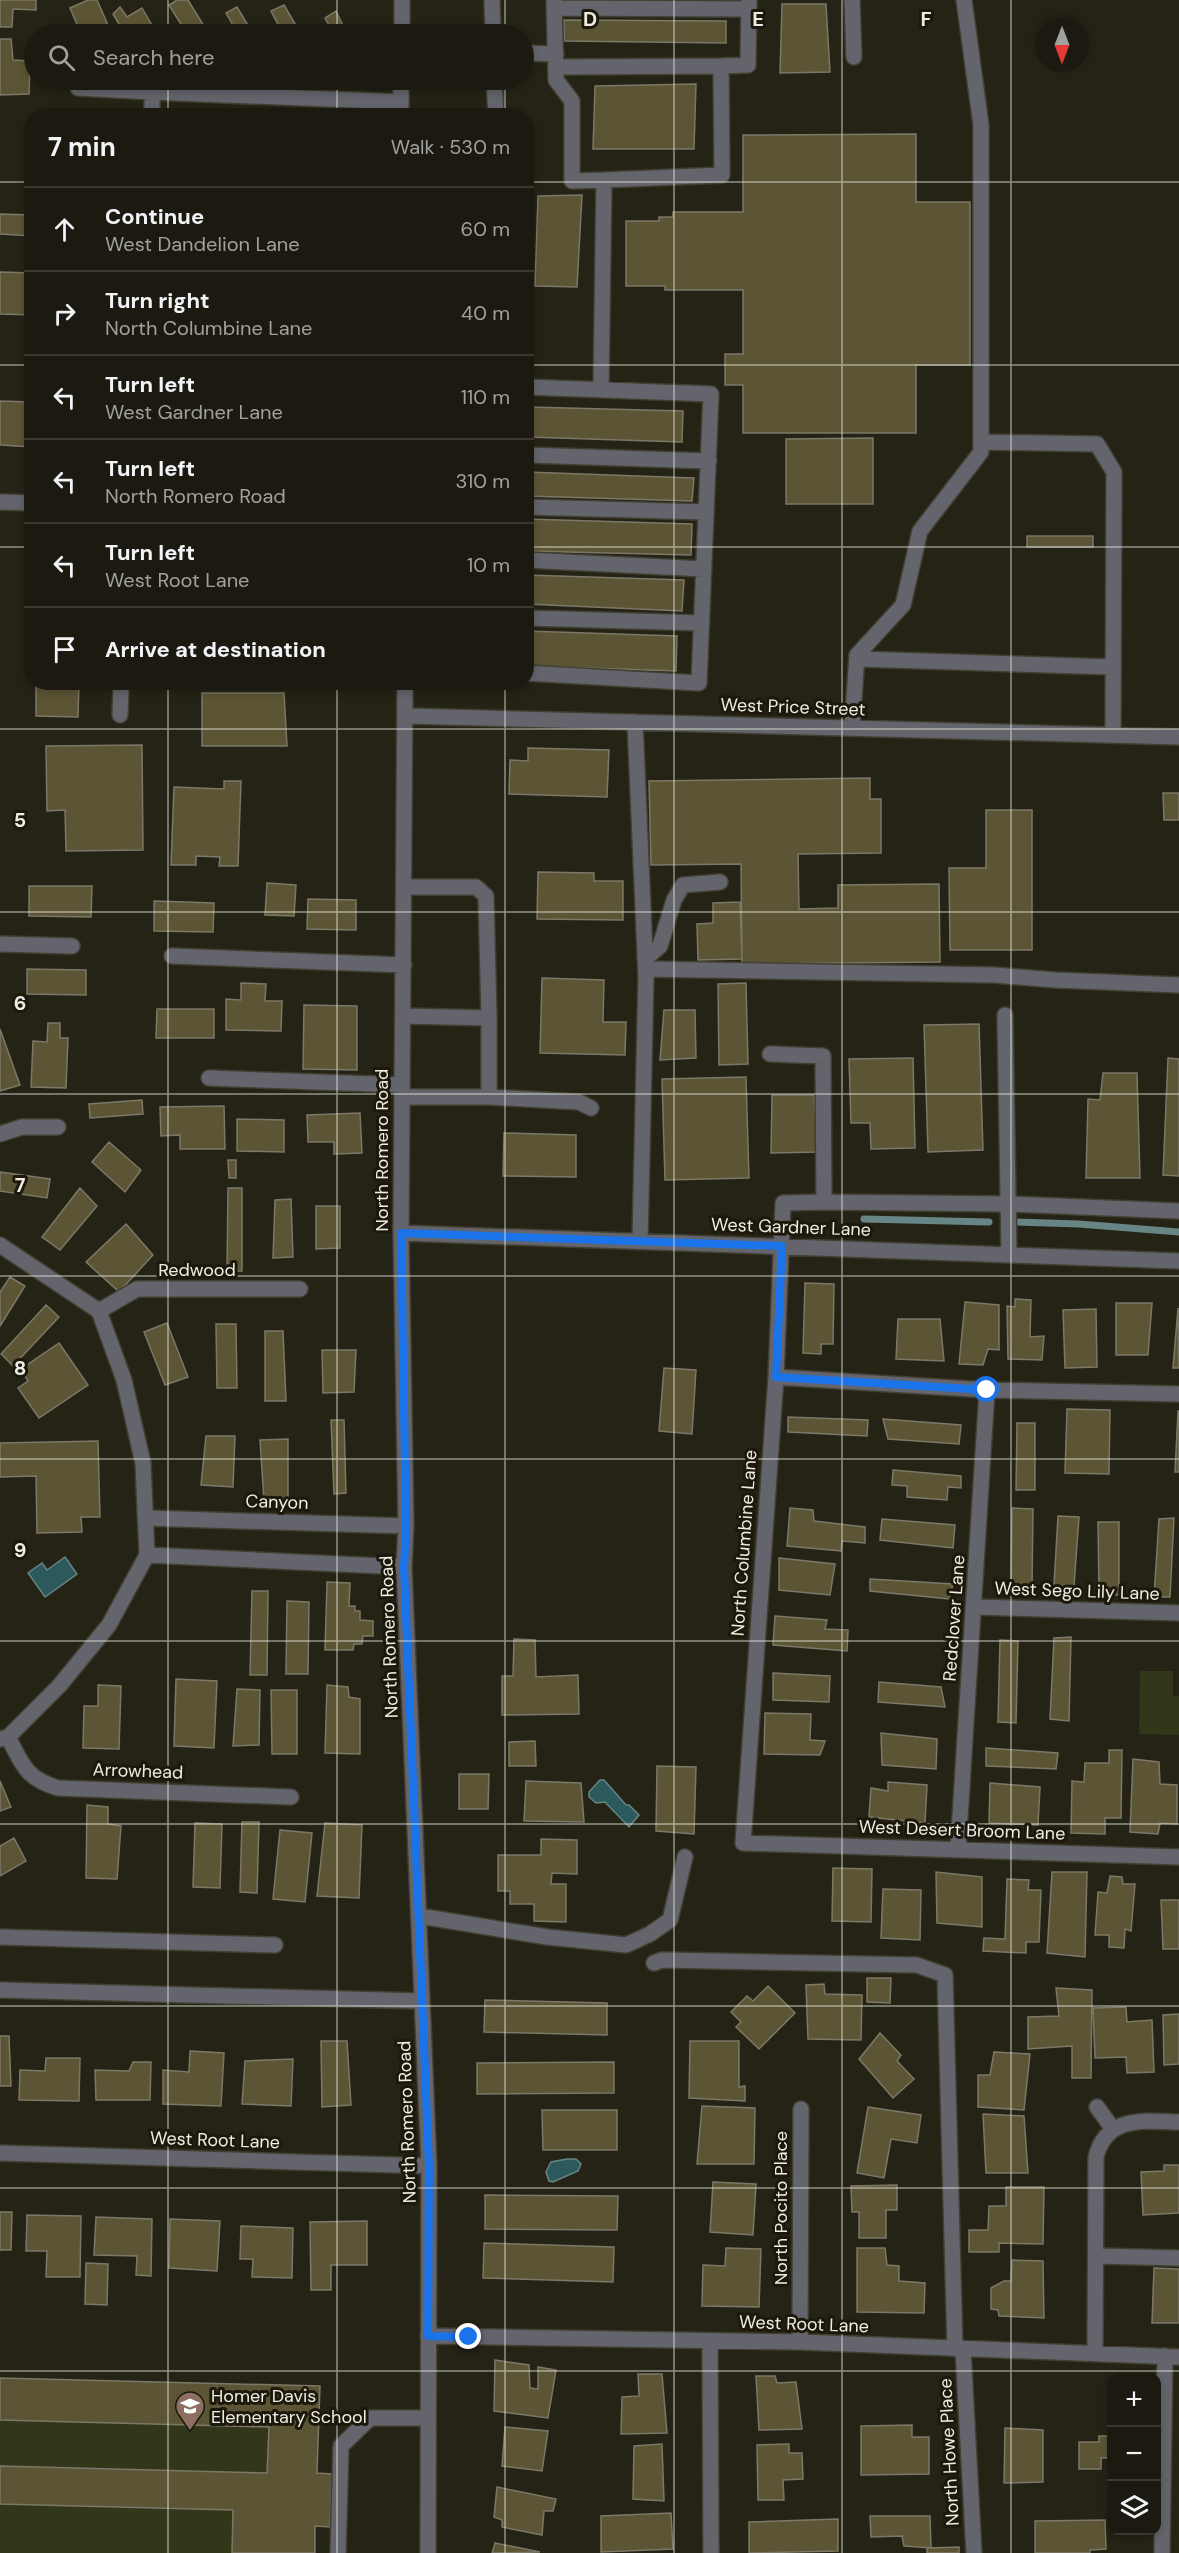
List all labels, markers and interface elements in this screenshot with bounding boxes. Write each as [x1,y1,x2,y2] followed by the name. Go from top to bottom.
[583,6,597,32] text: D
[752,6,764,32] text: E
[920,6,932,32] text: F
[1035,18,1089,72] north arrow
[24,24,534,90] search box
[45,41,78,74] icon: search
[93,43,214,72] text: Search here
[48,130,116,164] text: 7 min
[391,134,510,160] text: Walk · 530 m
[105,202,204,231] text: Continue
[48,213,81,246] icon: ahead
[461,216,510,242] text: 60 m
[105,231,300,257] text: West Dandelion Lane
[105,286,210,315] text: Turn right
[48,297,81,330] icon: right
[461,300,510,326] text: 40 m
[105,315,312,341] text: North Columbine Lane
[105,370,195,399] text: Turn left
[48,381,81,414] icon: left
[461,384,510,410] text: 110 m
[105,399,283,425] text: West Gardner Lane
[105,454,195,483] text: Turn left
[48,465,81,498] icon: left
[455,468,510,494] text: 310 m
[105,483,286,509] text: North Romero Road
[105,538,195,567] text: Turn left
[48,549,81,582] icon: left
[467,552,510,578] text: 10 m
[105,567,249,593] text: West Root Lane
[48,633,81,666] icon: arrive
[105,635,326,664] text: Arrive at destination
[720,692,866,722] street label: West Price Street
[14,807,26,833] text: 5
[14,990,26,1016] text: 6
[370,1069,394,1231] street label: North Romero Road
[15,1172,26,1198] text: 7
[711,1212,871,1242] street label: West Gardner Lane
[158,1258,236,1282] street label: Redwood
[14,1355,26,1381] text: 8
[973,1376,999,1402] route start
[726,1449,762,1637] street label: North Columbine Lane
[245,1489,309,1515] street label: Canyon
[14,1537,26,1563] text: 9
[938,1554,970,1682] street label: Redclover Lane
[374,1555,404,1719] street label: North Romero Road
[994,1576,1160,1606] street label: West Sego Lily Lane
[92,1757,184,1785] street label: Arrowhead
[858,1814,1066,1846] street label: West Desert Broom Lane
[392,2040,422,2204] street label: North Romero Road
[150,2126,280,2154] street label: West Root Lane
[769,2131,793,2285] street label: North Pocito Place
[739,2310,869,2338] street label: West Root Lane
[455,2323,481,2349] route end
[1107,2373,1161,2535] map controls
[1107,2373,1161,2427] button: +
[933,2378,965,2526] street label: North Howe Place
[211,2384,367,2429] place label: Homer Davis Elementary School
[174,2390,206,2432] school or university icon: Homer Davis Elementary School
[1107,2427,1161,2481] button: −
[1107,2481,1161,2535] button: layers

